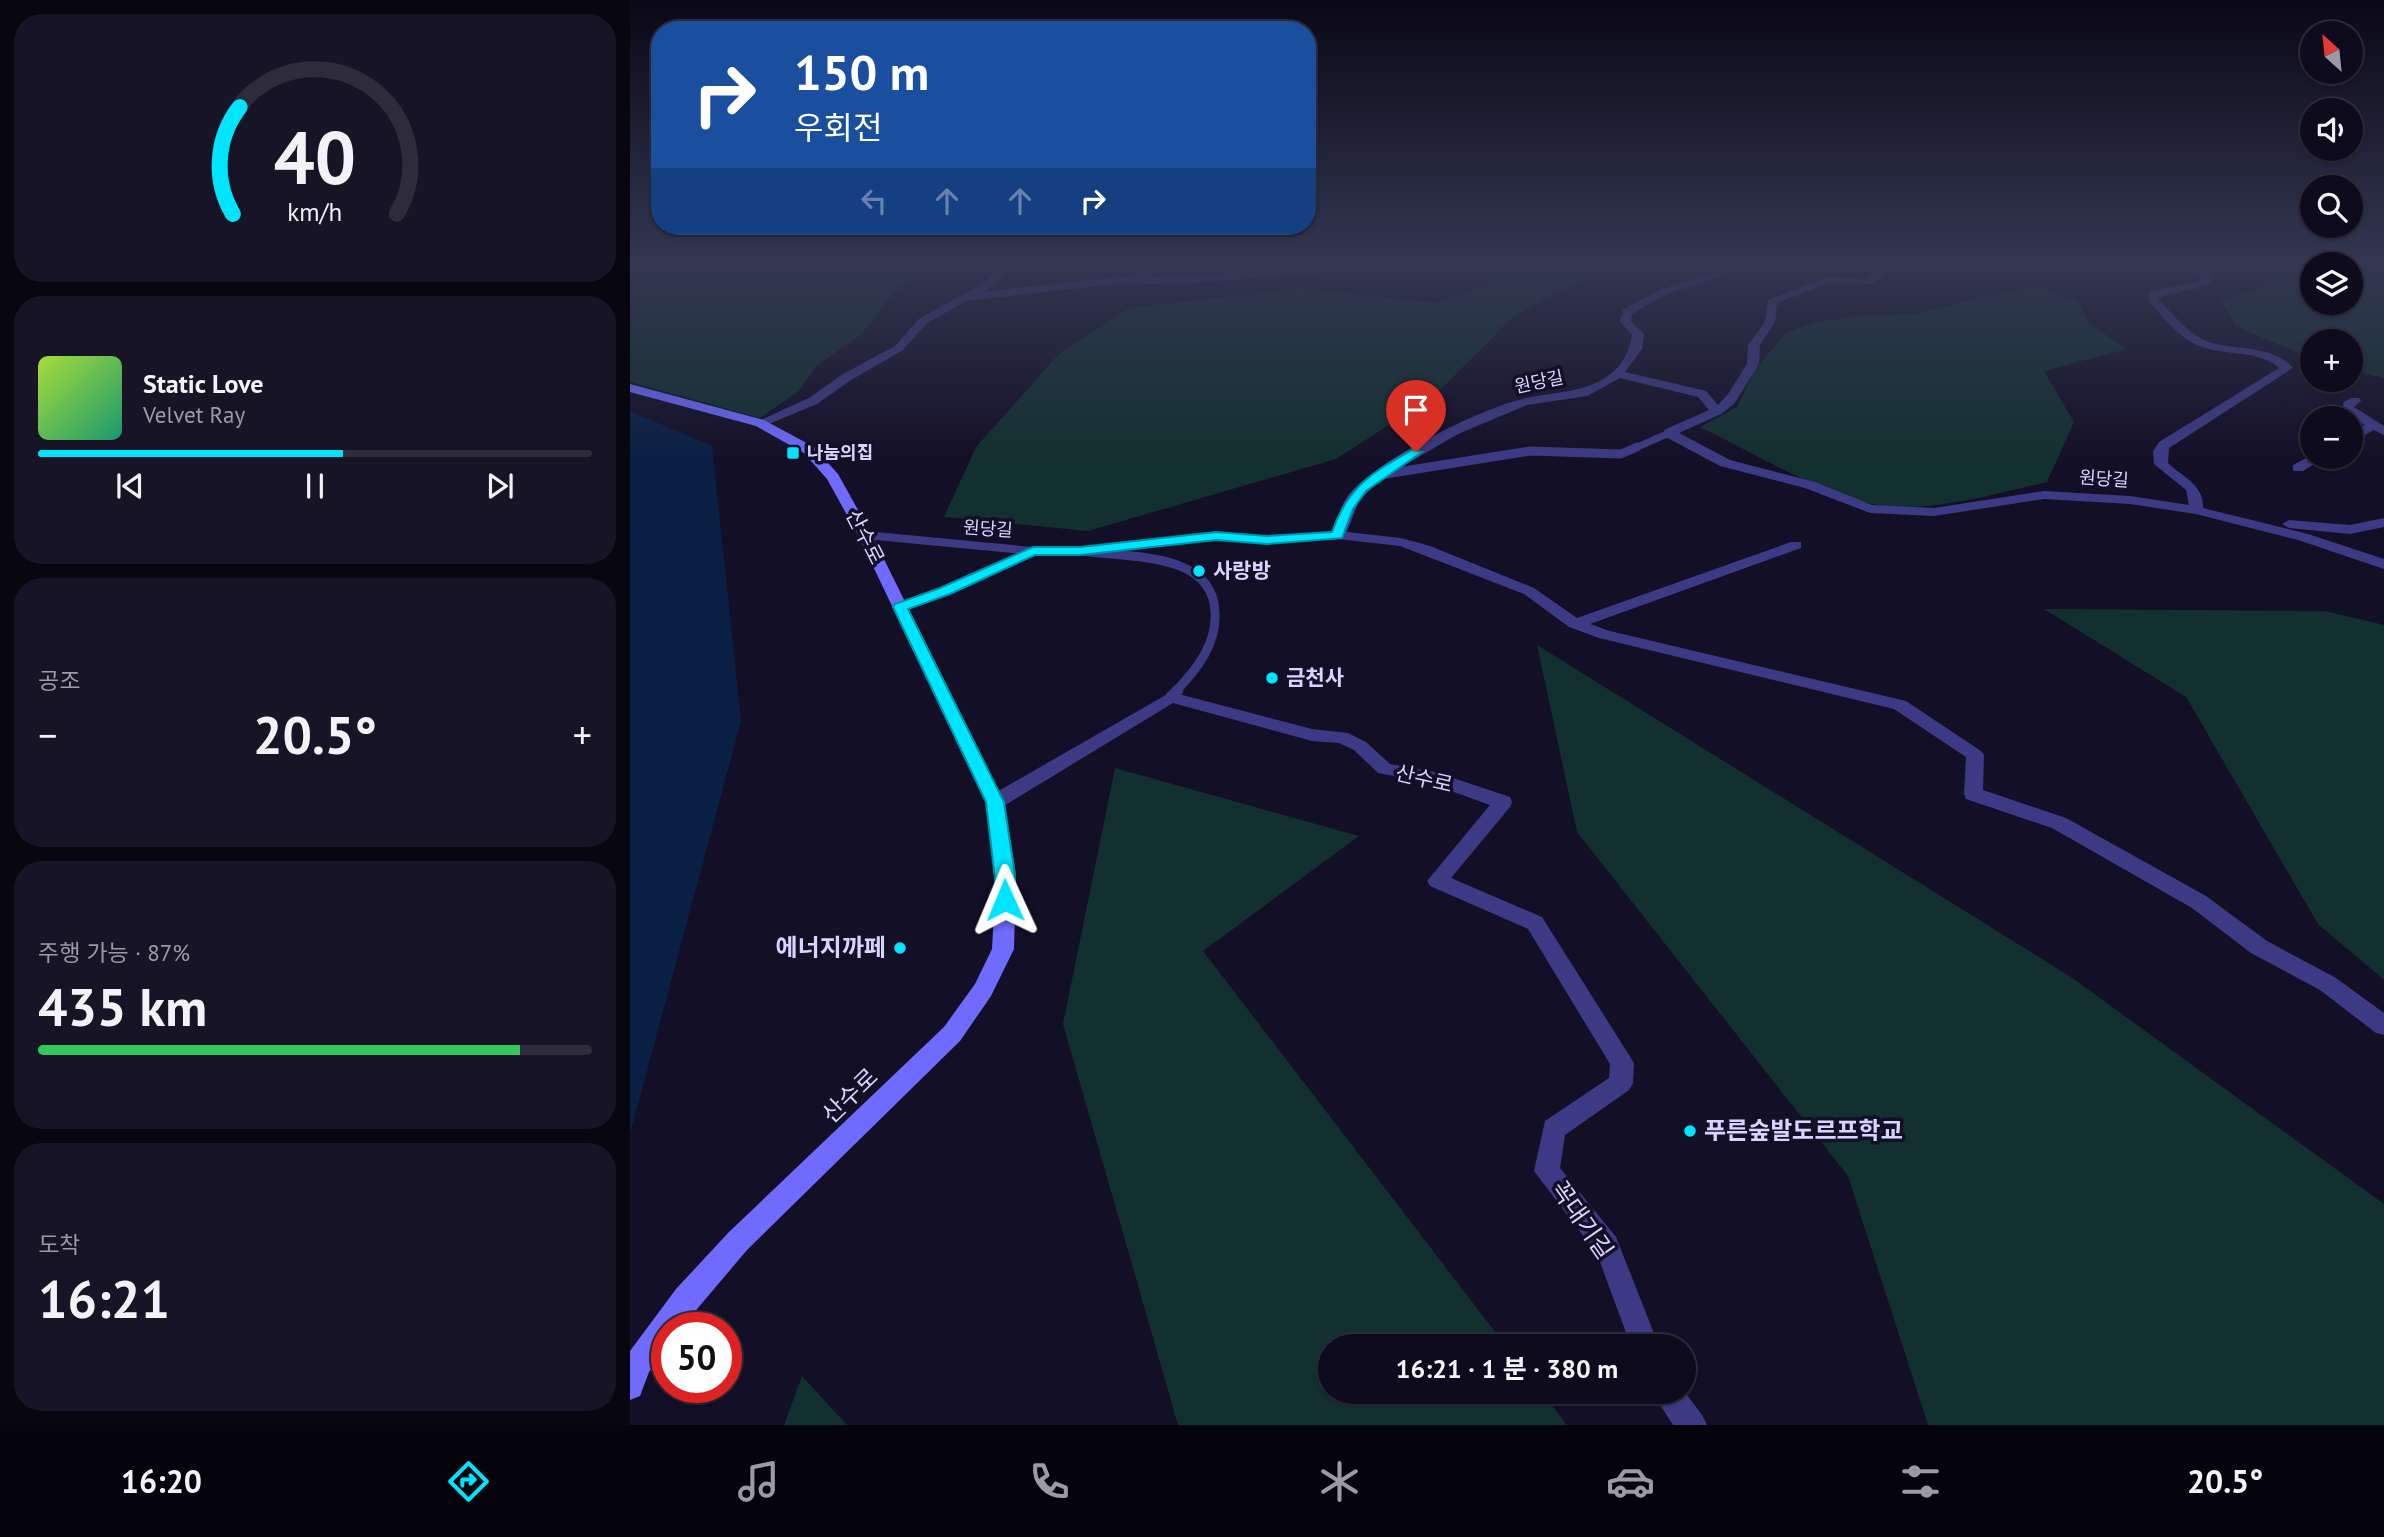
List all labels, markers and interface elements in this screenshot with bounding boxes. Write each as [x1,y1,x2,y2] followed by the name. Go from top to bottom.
[2300,21,2362,84] north arrow
[2300,21,2363,469] map controls
[794,40,929,104] text: 150 m
[679,49,770,140] icon: right
[2300,98,2363,161] button: sound
[794,106,882,148] text: 우회전
[274,110,356,204] text: 40
[2300,175,2363,238] button: search
[855,182,893,220] icon: left
[928,182,966,220] icon: ahead
[1001,182,1039,220] icon: ahead
[1074,182,1112,220] icon: right
[288,196,342,228] text: km/h
[2300,252,2363,315] button: layers
[2300,329,2363,392] button: +
[1512,365,1566,398] street label: 원당길
[143,367,264,400] text: Static Love
[1386,380,1446,452] pin
[1397,391,1435,429] icon: arrive
[143,400,245,429] text: Velvet Ray
[2300,406,2363,469] button: −
[807,441,873,464] place label: 나눔의집
[785,445,801,461] marker: 나눔의집
[2078,465,2130,492] street label: 원당길
[111,467,149,505] icon: previous
[296,467,334,505] icon: pause
[481,467,519,505] icon: next
[840,505,891,569] street label: 산수로
[962,515,1014,542] street label: 원당길
[1213,557,1271,584] place label: 사랑방
[1191,563,1207,579] marker: 사랑방
[1286,664,1344,691] place label: 금천사
[38,666,80,695] text: 공조
[1264,670,1280,686] marker: 금천사
[253,701,377,768] text: 20.5°
[38,710,57,759] text: −
[573,710,592,759] text: +
[1393,759,1455,798] street label: 산수로
[968,863,1042,937] position arrow
[776,932,886,963] place label: 에너지까페
[38,938,190,967] text: 주행 가능 · 87%
[892,940,908,956] marker: 에너지까페
[38,973,207,1040] text: 435 km
[815,1061,884,1130] street label: 산수로
[1704,1115,1903,1146] place label: 푸른숲발도르프학교
[1682,1123,1698,1139] marker: 푸른숲발도르프학교
[1544,1175,1620,1265] street label: 꼭대기길
[38,1230,80,1259] text: 도착
[38,1265,170,1332] text: 16:21
[651,1312,742,1403] speed limit sign: 50
[1396,1352,1618,1385] text: 16:21 · 1 분 · 380 m
[444,1457,493,1506] icon: directions
[734,1457,783,1506] icon: music
[1025,1457,1074,1506] icon: phone
[1315,1457,1364,1506] icon: climate
[1606,1457,1655,1506] icon: car
[1896,1457,1945,1506] icon: filters
[121,1460,202,1502] text: 16:20
[2187,1460,2263,1502] text: 20.5°

